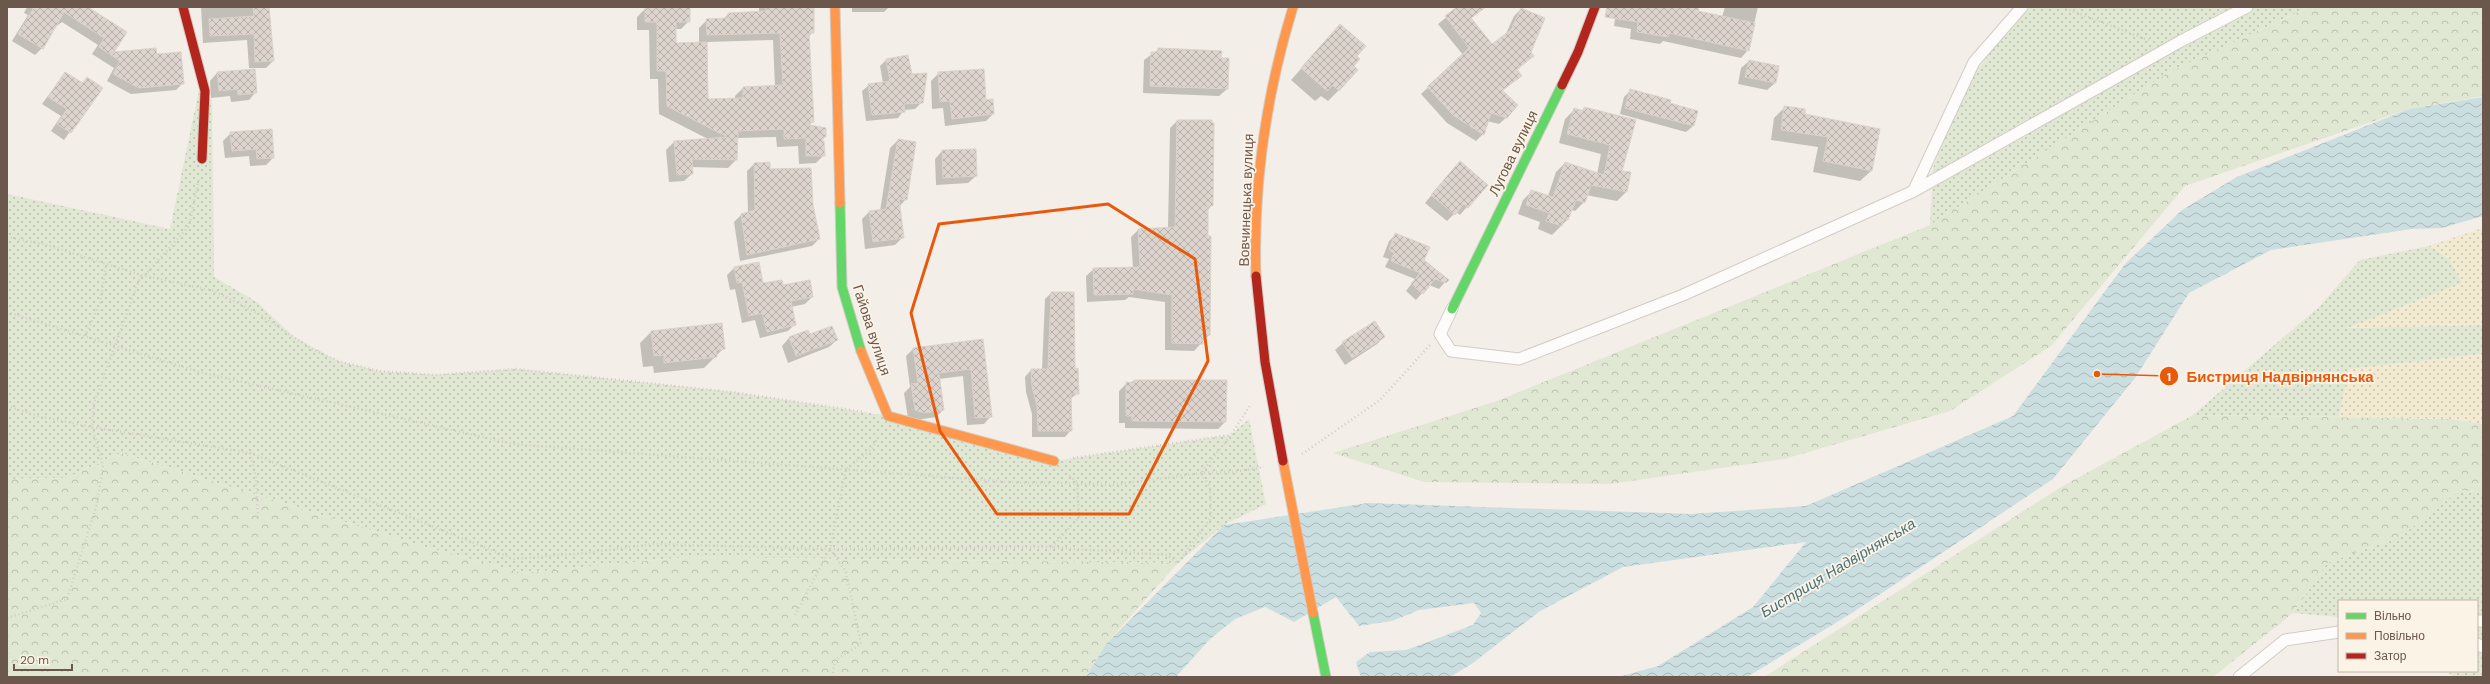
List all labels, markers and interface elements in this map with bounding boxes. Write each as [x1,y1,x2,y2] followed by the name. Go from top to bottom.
[1484,107,1542,199] street label: Лугова вулиця
[1235,133,1257,267] street label: Вовчинецька вулиця
[849,282,895,378] street label: Гайова вулиця
[2159,363,2382,390] callout: Бистриця Надвірнянська
[2186,367,2374,387] text: Бистриця Надвірнянська
[2167,369,2171,385] text: 1
[1757,514,1919,622] water label: Бистриця Надвірнянська
[2338,600,2478,672] legend
[2374,608,2412,624] text: Вільно
[2374,628,2425,644] text: Повільно
[14,646,72,672] scale bar
[2374,648,2407,664] text: Затор
[20,652,49,668] text: 20 m

